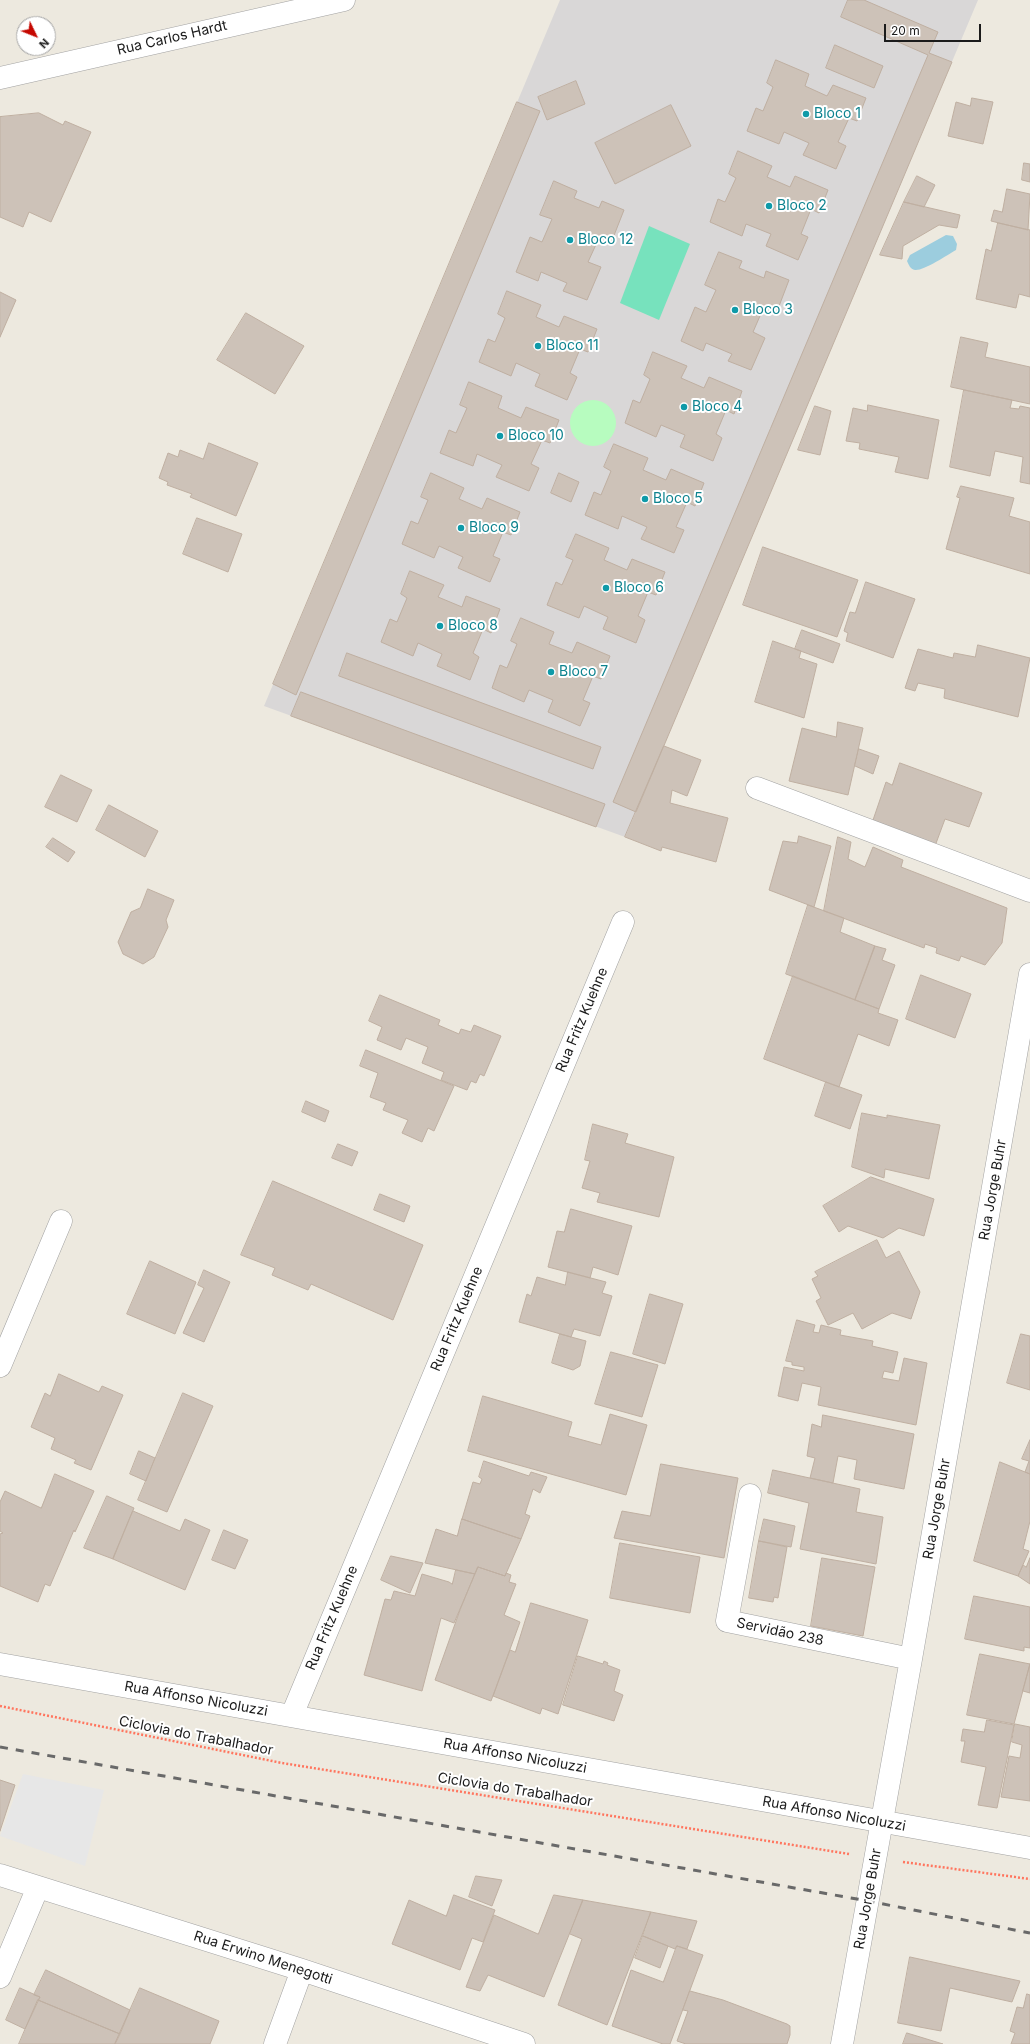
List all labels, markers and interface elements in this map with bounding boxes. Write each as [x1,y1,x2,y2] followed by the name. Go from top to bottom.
[16,16,56,56] north arrow
[886,16,983,42] scale bar
[115,17,229,59] street label: Rua Carlos Hardt
[891,23,920,38] text: 20 m
[36,36,52,51] text: N
[814,106,861,122] place label: Bloco 1
[801,109,811,119] marker: Bloco 1
[777,198,827,214] place label: Bloco 2
[764,201,774,211] marker: Bloco 2
[578,232,634,248] place label: Bloco 12
[565,235,575,245] marker: Bloco 12
[743,302,793,318] place label: Bloco 3
[730,305,740,315] marker: Bloco 3
[546,338,599,354] place label: Bloco 11
[533,341,543,351] marker: Bloco 11
[692,399,742,415] place label: Bloco 4
[679,402,689,412] marker: Bloco 4
[508,428,564,444] place label: Bloco 10
[495,431,505,441] marker: Bloco 10
[653,491,703,507] place label: Bloco 5
[640,494,650,504] marker: Bloco 5
[469,520,519,536] place label: Bloco 9
[456,523,466,533] marker: Bloco 9
[614,580,664,596] place label: Bloco 6
[601,583,611,593] marker: Bloco 6
[448,618,498,634] place label: Bloco 8
[435,621,445,631] marker: Bloco 8
[559,664,608,680] place label: Bloco 7
[546,667,556,677] marker: Bloco 7
[552,965,612,1075] street label: Rua Fritz Kuehne
[976,1138,1010,1242] street label: Rua Jorge Buhr
[427,1264,487,1374] street label: Rua Fritz Kuehne
[920,1457,954,1561] street label: Rua Jorge Buhr
[302,1563,362,1673] street label: Rua Fritz Kuehne
[735,1615,825,1649] street label: Servidão 238
[123,1678,269,1720] street label: Rua Affonso Nicoluzzi
[117,1713,275,1759] street label: Ciclovia do Trabalhador
[442,1735,588,1777] street label: Rua Affonso Nicoluzzi
[436,1769,594,1811] street label: Ciclovia do Trabalhador
[761,1793,907,1835] street label: Rua Affonso Nicoluzzi
[851,1847,885,1951] street label: Rua Jorge Buhr
[192,1928,334,1988] street label: Rua Erwino Menegotti

